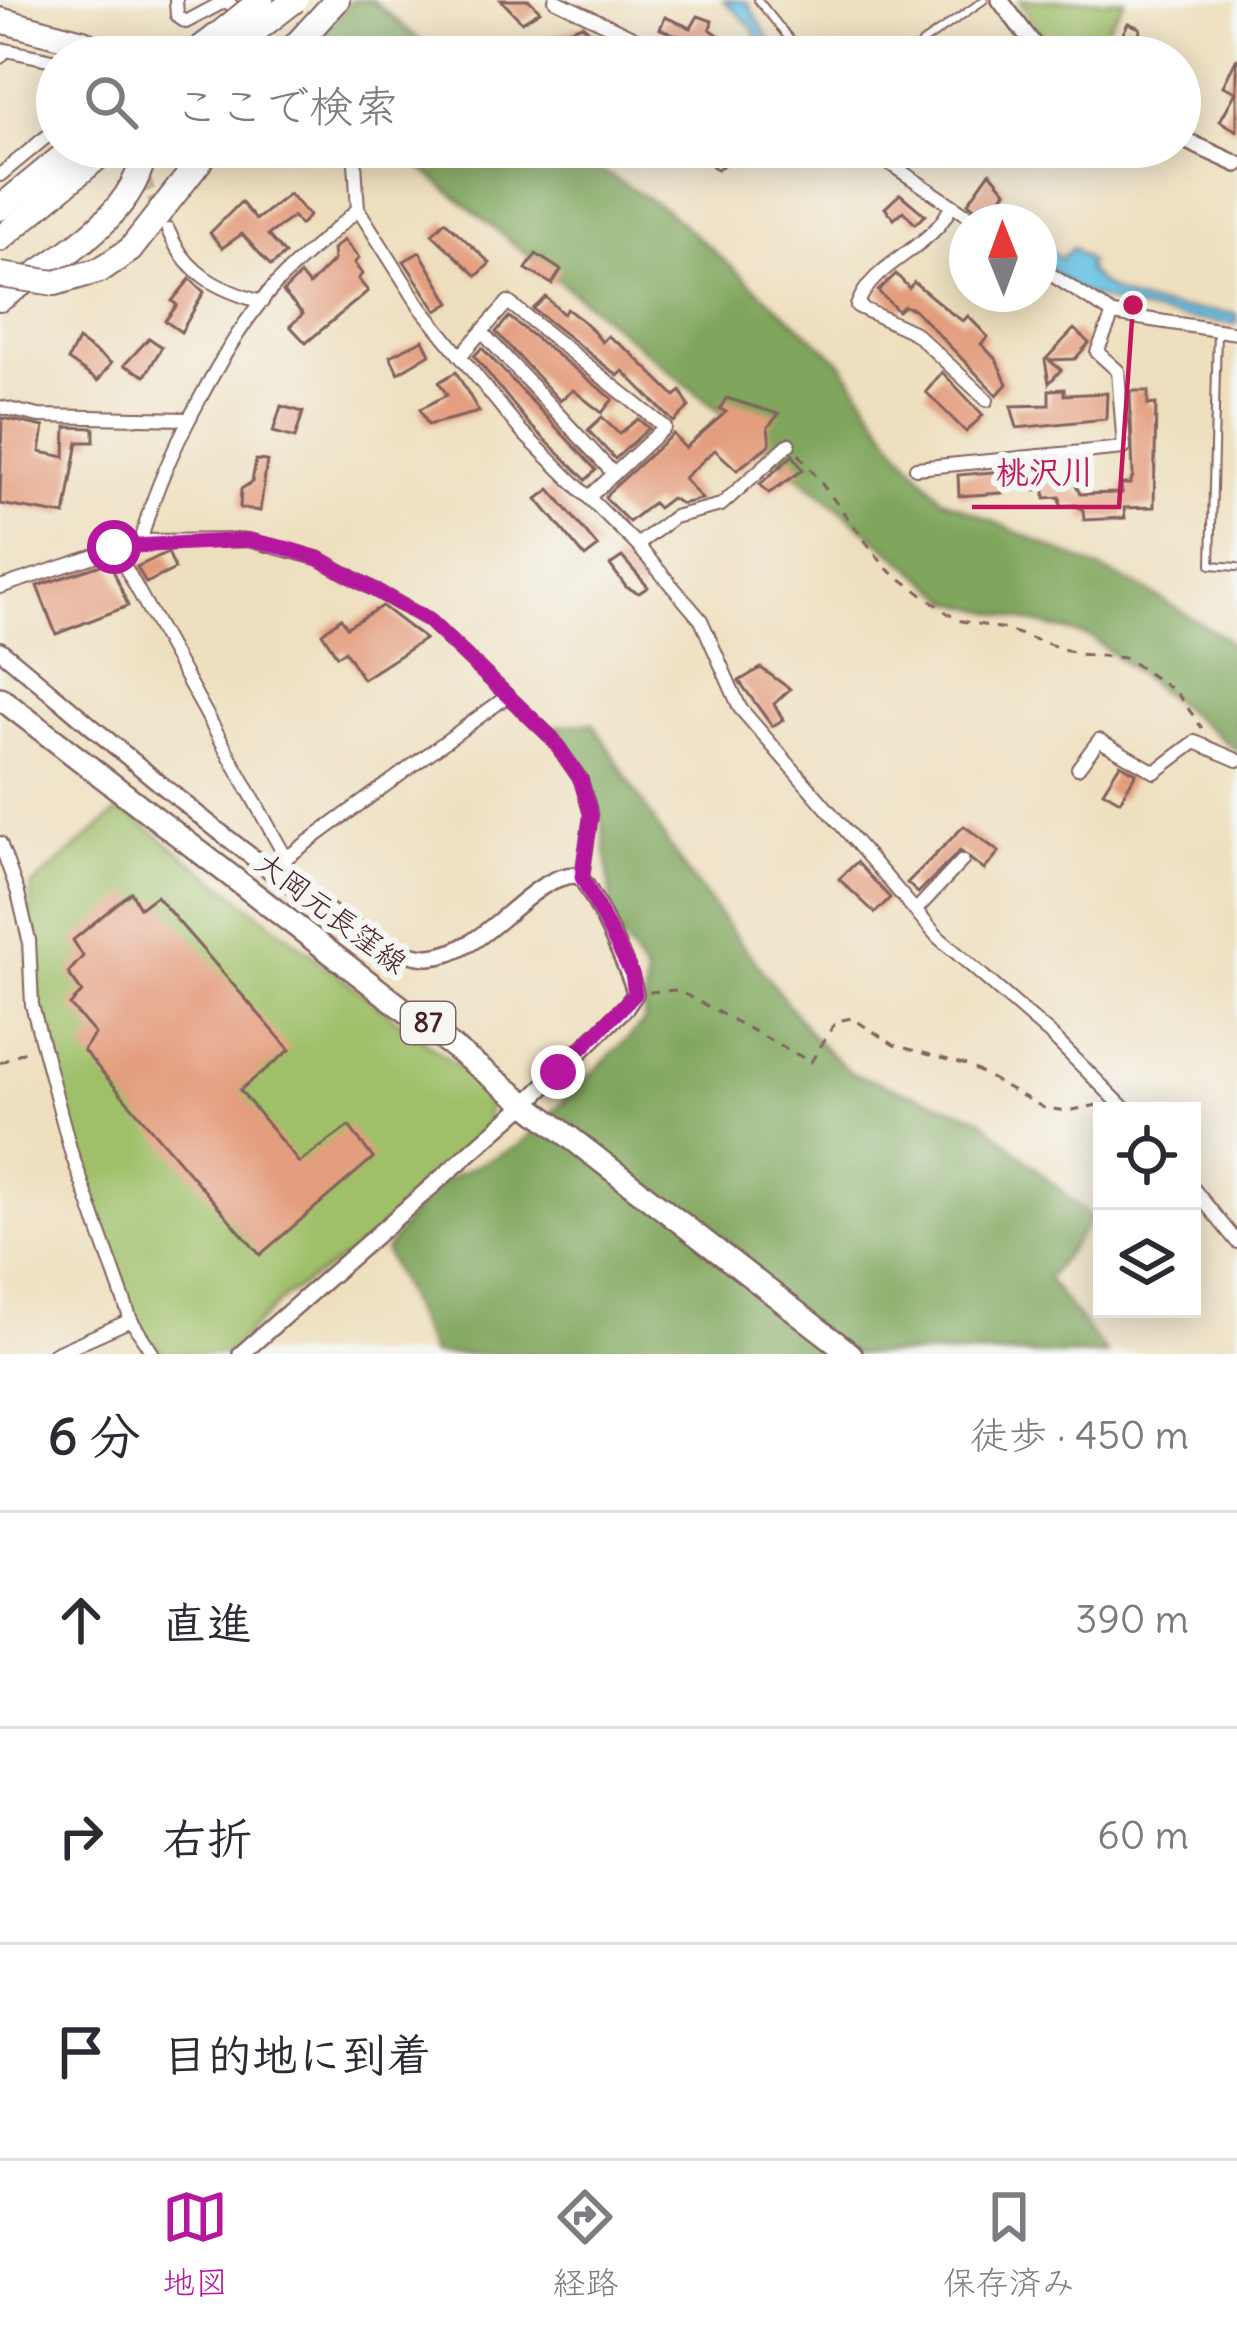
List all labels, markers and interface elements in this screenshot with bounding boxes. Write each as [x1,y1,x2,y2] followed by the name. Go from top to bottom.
[36,36,1201,168] search box
[78,69,144,135] icon: search
[174,78,399,134] text: ここで検索
[949,204,1057,312] north arrow
[972,438,1119,507] callout: 桃沢川
[996,451,1095,493] text: 桃沢川
[87,520,141,574] route start
[248,843,415,982] street label: 大岡元長窪線
[401,1002,455,1044] road number: 87
[531,1045,585,1099] route end
[1093,1102,1201,1318] map controls
[1093,1102,1201,1210] button: locate
[1093,1210,1201,1318] button: layers
[48,1404,141,1468] text: 6 分
[970,1411,1189,1460] text: 徒歩 · 450 m
[48,1587,114,1653] icon: ahead
[162,1595,252,1651] text: 直進
[1075,1595,1189,1644] text: 390 m
[48,1803,114,1869] icon: right
[162,1811,252,1867] text: 右折
[1097,1811,1189,1860] text: 60 m
[48,2019,114,2085] icon: arrive
[162,2027,432,2083] text: 目的地に到着
[162,2184,228,2304] tab: 地図
[552,2184,618,2304] tab: 経路
[943,2184,1075,2304] tab: 保存済み

